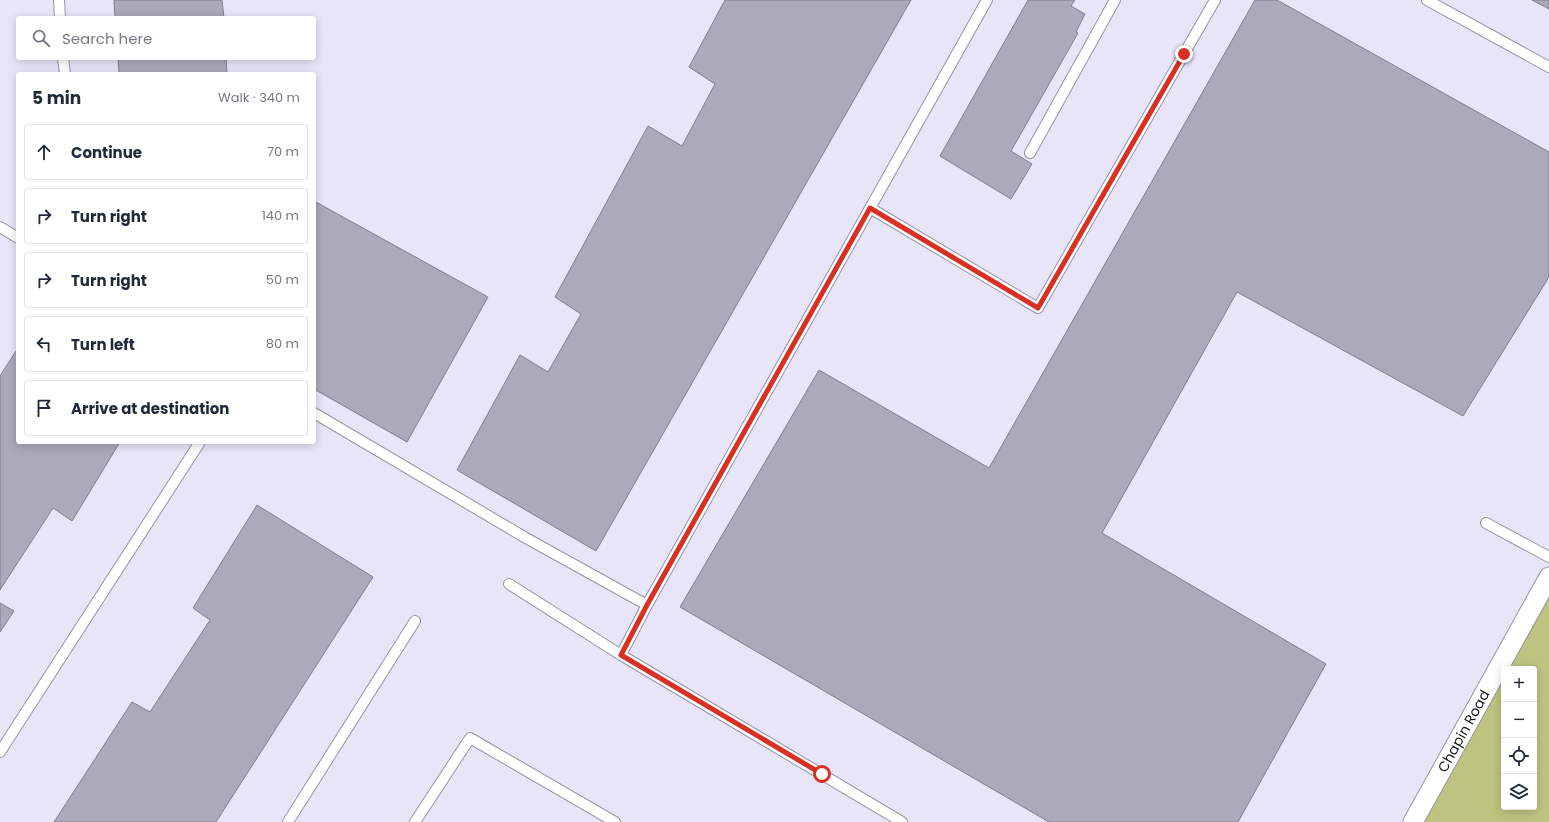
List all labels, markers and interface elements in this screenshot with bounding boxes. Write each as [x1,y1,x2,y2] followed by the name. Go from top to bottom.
[16,16,316,60] search box
[30,27,52,49] icon: search
[62,28,152,49] text: Search here
[1175,45,1193,63] route end
[32,86,81,110] text: 5 min
[218,88,300,107] text: Walk · 340 m
[33,141,55,163] icon: ahead
[71,142,142,163] text: Continue
[267,142,299,161] text: 70 m
[33,205,55,227] icon: right
[71,206,147,227] text: Turn right
[262,206,299,225] text: 140 m
[33,269,55,291] icon: right
[71,270,147,291] text: Turn right
[266,270,299,289] text: 50 m
[33,333,55,355] icon: left
[71,334,135,355] text: Turn left
[266,334,299,353] text: 80 m
[33,397,55,419] icon: arrive
[71,398,229,419] text: Arrive at destination
[1501,666,1537,810] map controls
[1501,666,1537,702] button: +
[1433,686,1494,776] street label: Chapin Road
[1501,702,1537,738] button: −
[1501,738,1537,774] button: locate
[813,765,831,783] route start
[1501,774,1537,810] button: layers

